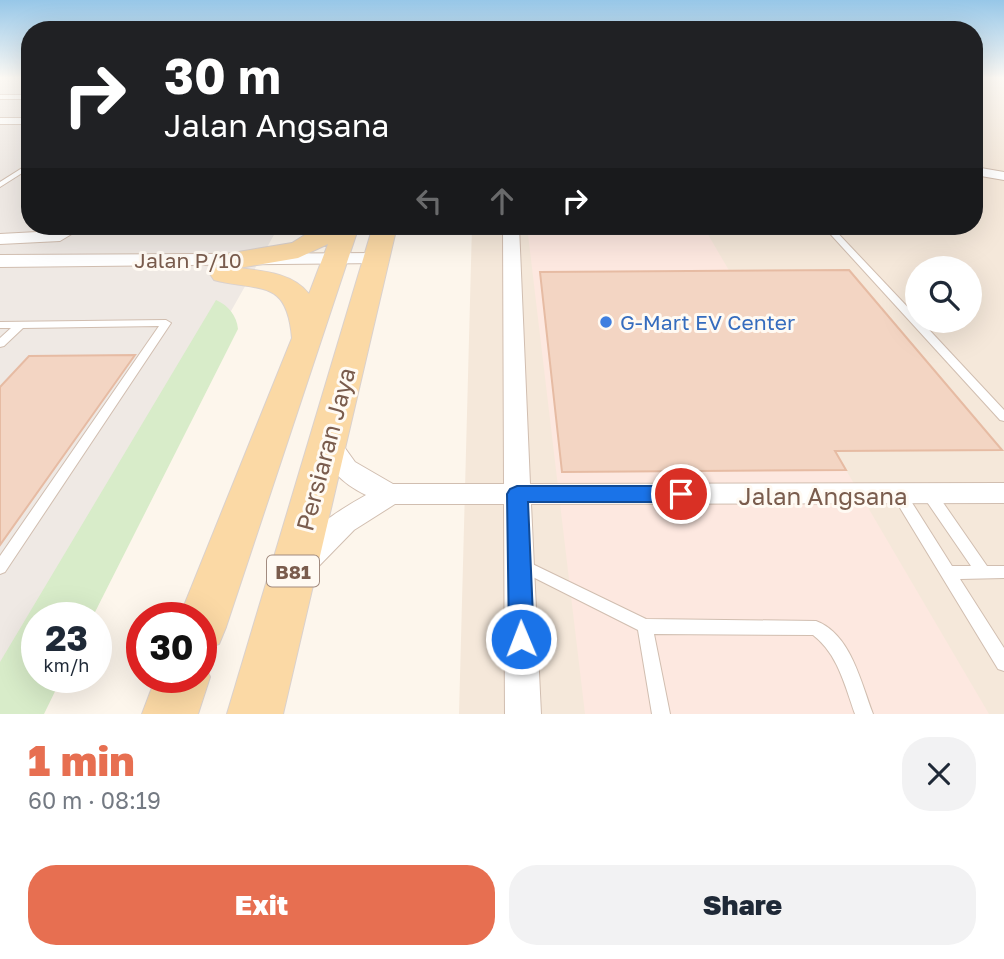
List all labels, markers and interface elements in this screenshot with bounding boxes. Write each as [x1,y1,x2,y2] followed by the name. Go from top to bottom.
[164,46,281,105] text: 30 m
[49,49,140,140] icon: right
[164,106,389,144] text: Jalan Angsana
[410,182,448,220] icon: left
[483,182,521,220] icon: ahead
[556,182,594,220] icon: right
[134,247,242,273] street label: Jalan P/10
[905,256,982,333] map controls
[905,256,982,333] button: search
[620,309,795,335] place label: G-Mart EV Center
[598,314,614,330] marker: G-Mart EV Center
[289,364,361,534] street label: Persiaran Jaya
[651,464,711,524] pin
[662,475,700,513] icon: arrive
[738,481,908,510] street label: Jalan Angsana
[267,556,319,586] road number: B81
[126,602,217,693] speed limit sign: 30
[484,602,558,676] position arrow
[45,617,88,659] text: 23
[44,654,89,676] text: km/h
[28,735,135,785] text: 1 min
[902,737,976,811] button: close
[28,786,161,814] text: 60 m · 08:19
[28,865,495,945] button: Exit
[509,865,976,945] button: Share

